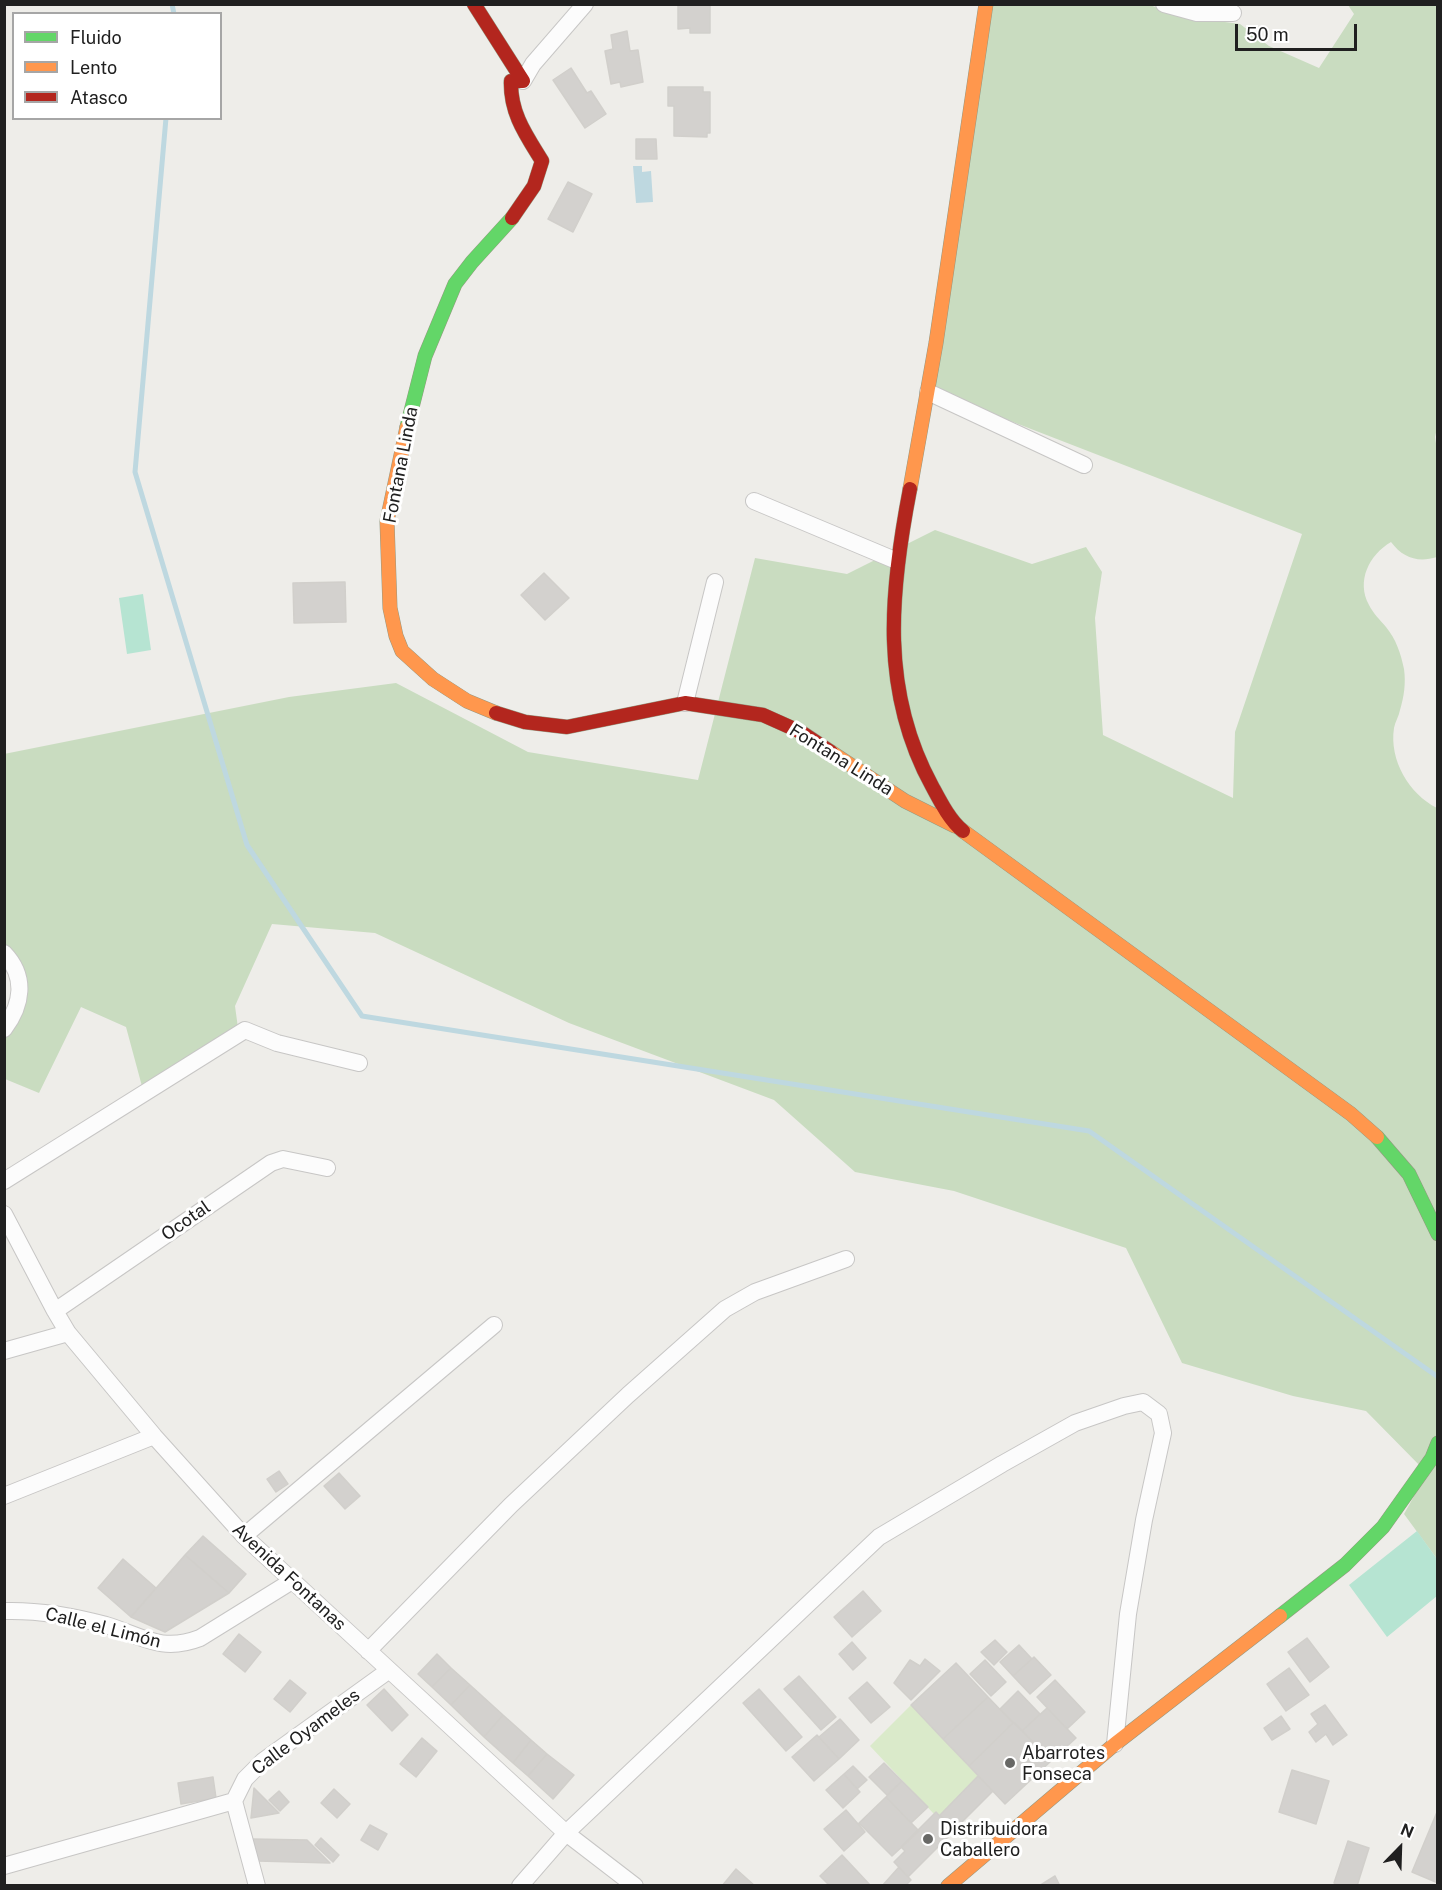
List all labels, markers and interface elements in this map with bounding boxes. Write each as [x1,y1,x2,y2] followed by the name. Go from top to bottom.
[12,12,222,120] legend
[1238,12,1360,50] scale bar
[1246,24,1289,45] text: 50 m
[70,27,122,48] text: Fluido
[70,57,117,78] text: Lento
[70,87,128,108] text: Atasco
[379,405,423,525] street label: Fontana Linda
[785,720,897,800] street label: Fontana Linda
[157,1196,215,1246] street label: Ocotal
[228,1519,350,1635] street label: Avenida Fontanas
[43,1603,163,1653] street label: Calle el Limón
[248,1684,364,1780] street label: Calle Oyameles
[1022,1742,1105,1784] place label: Abarrotes Fonseca
[1003,1756,1017,1770] marker: Abarrotes Fonseca
[940,1818,1048,1860] place label: Distribuidora Caballero
[1370,1818,1430,1878] north arrow
[1398,1820,1417,1842] text: N
[921,1832,935,1846] marker: Distribuidora Caballero

